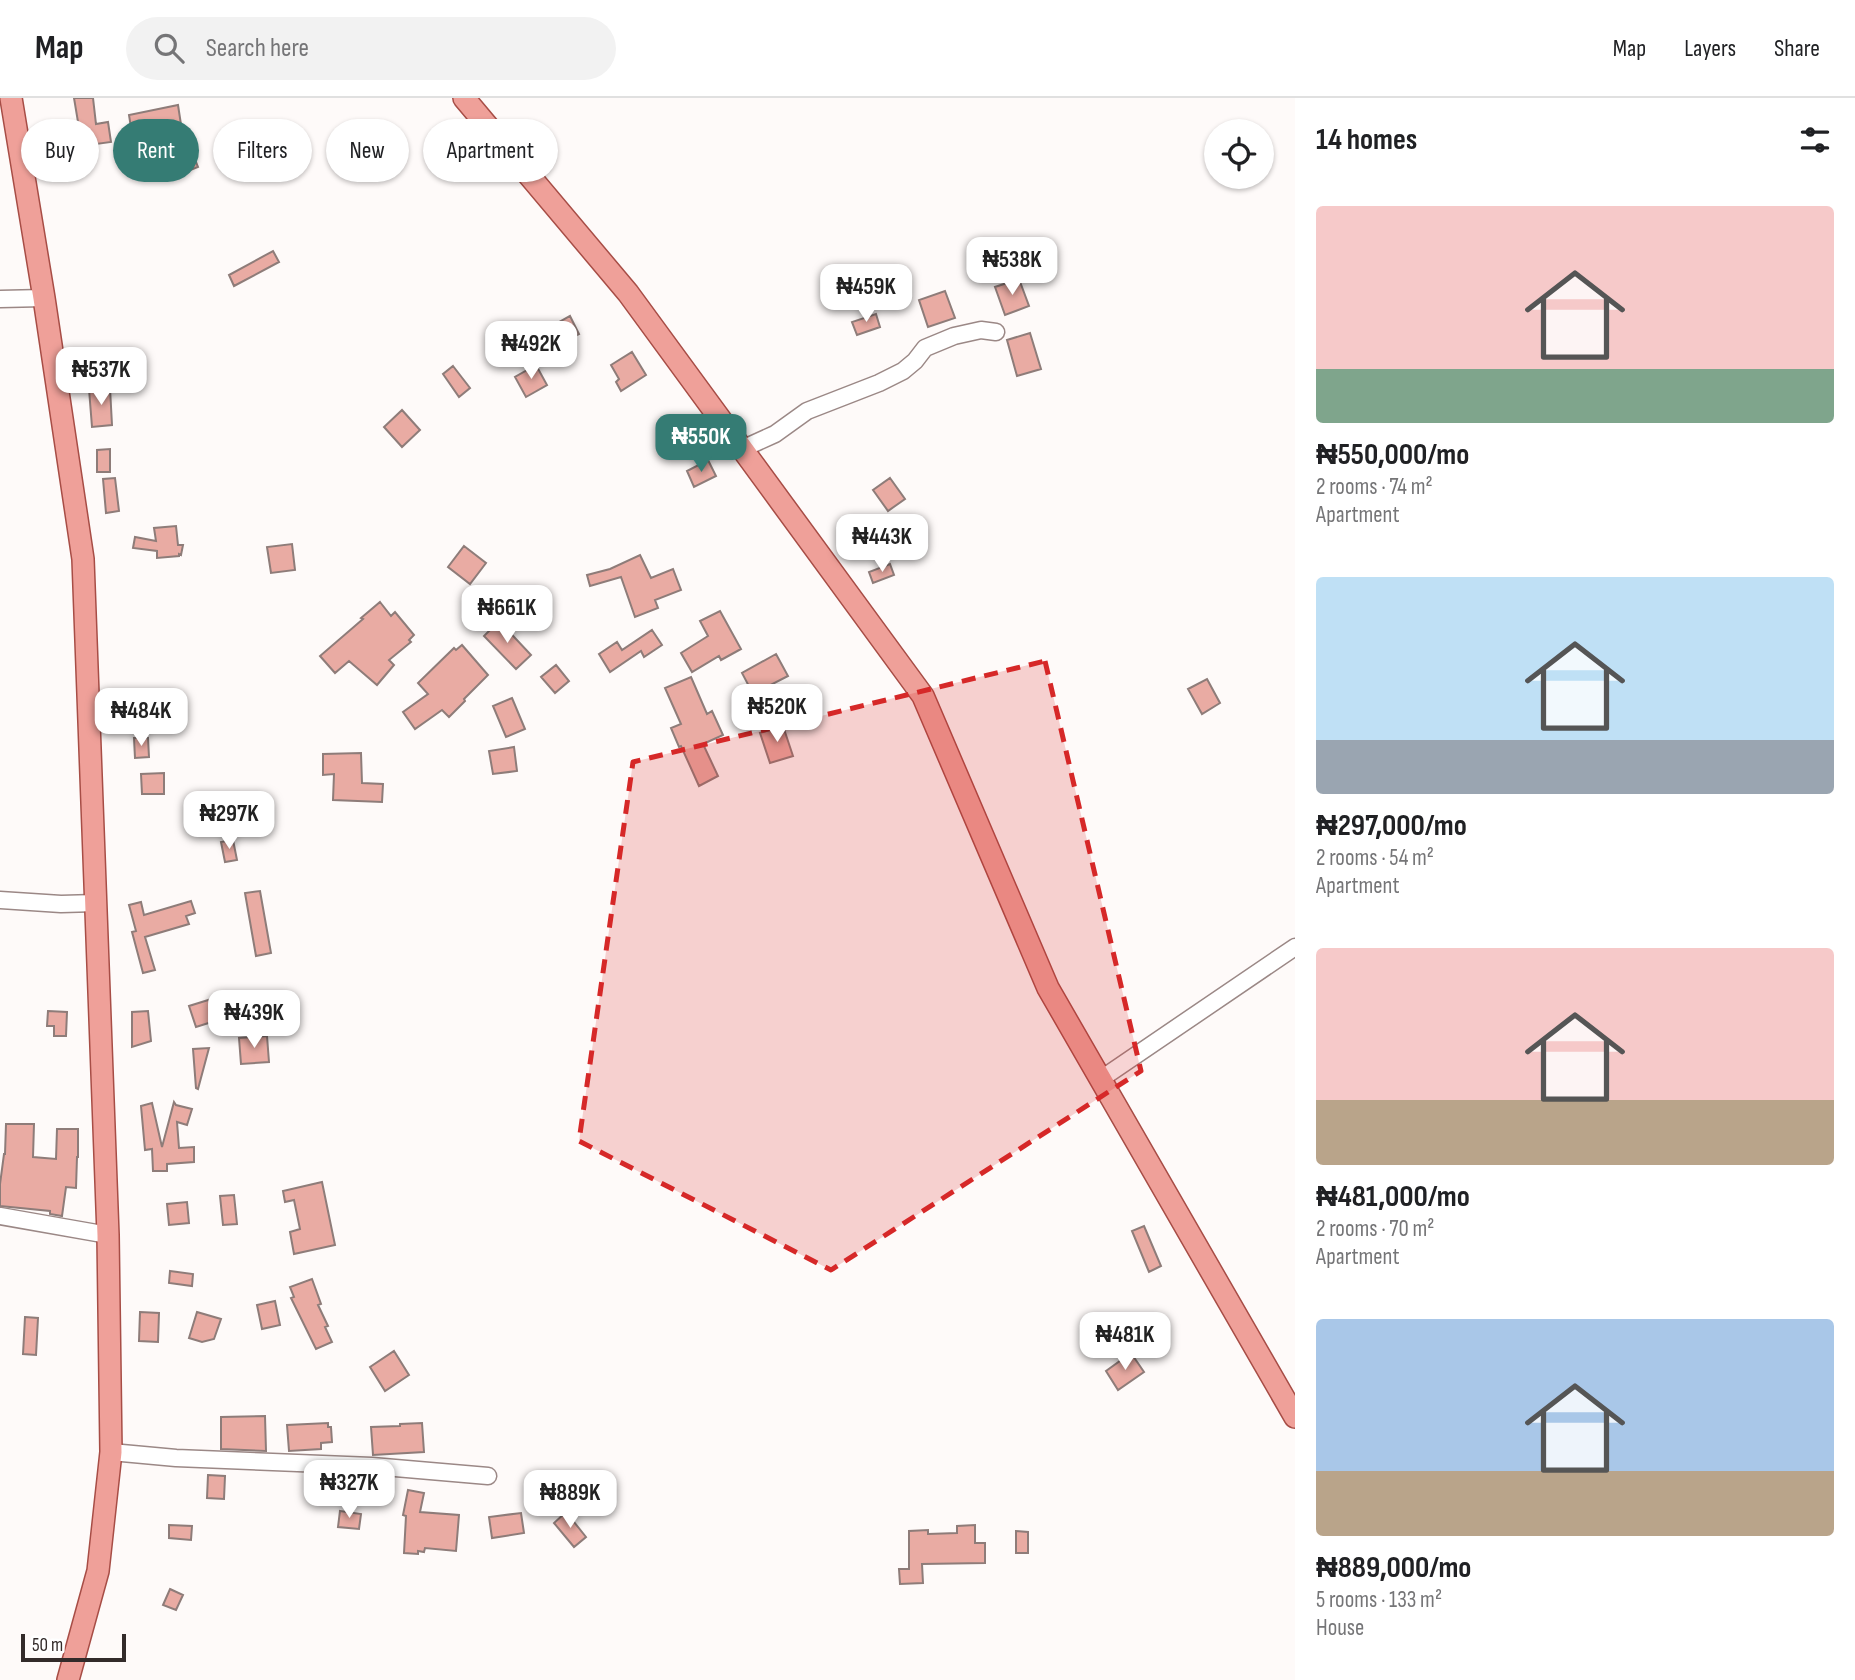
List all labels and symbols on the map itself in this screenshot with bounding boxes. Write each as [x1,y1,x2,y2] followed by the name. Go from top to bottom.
[963,238,1061,297] pin: ₦538K
[817,264,915,324] pin: ₦459K
[482,322,580,381] pin: ₦492K
[52,348,150,407] pin: ₦537K
[652,414,750,474] pin: ₦550K
[833,514,931,574] pin: ₦443K
[458,586,556,645] pin: ₦661K
[728,684,826,744] pin: ₦520K
[92,688,190,748] pin: ₦484K
[180,792,278,851] pin: ₦297K
[205,990,303,1050] pin: ₦439K
[1076,1312,1174,1372] pin: ₦481K
[300,1460,398,1520] pin: ₦327K
[521,1470,619,1530] pin: ₦889K
[21,1631,126,1663] scale bar

